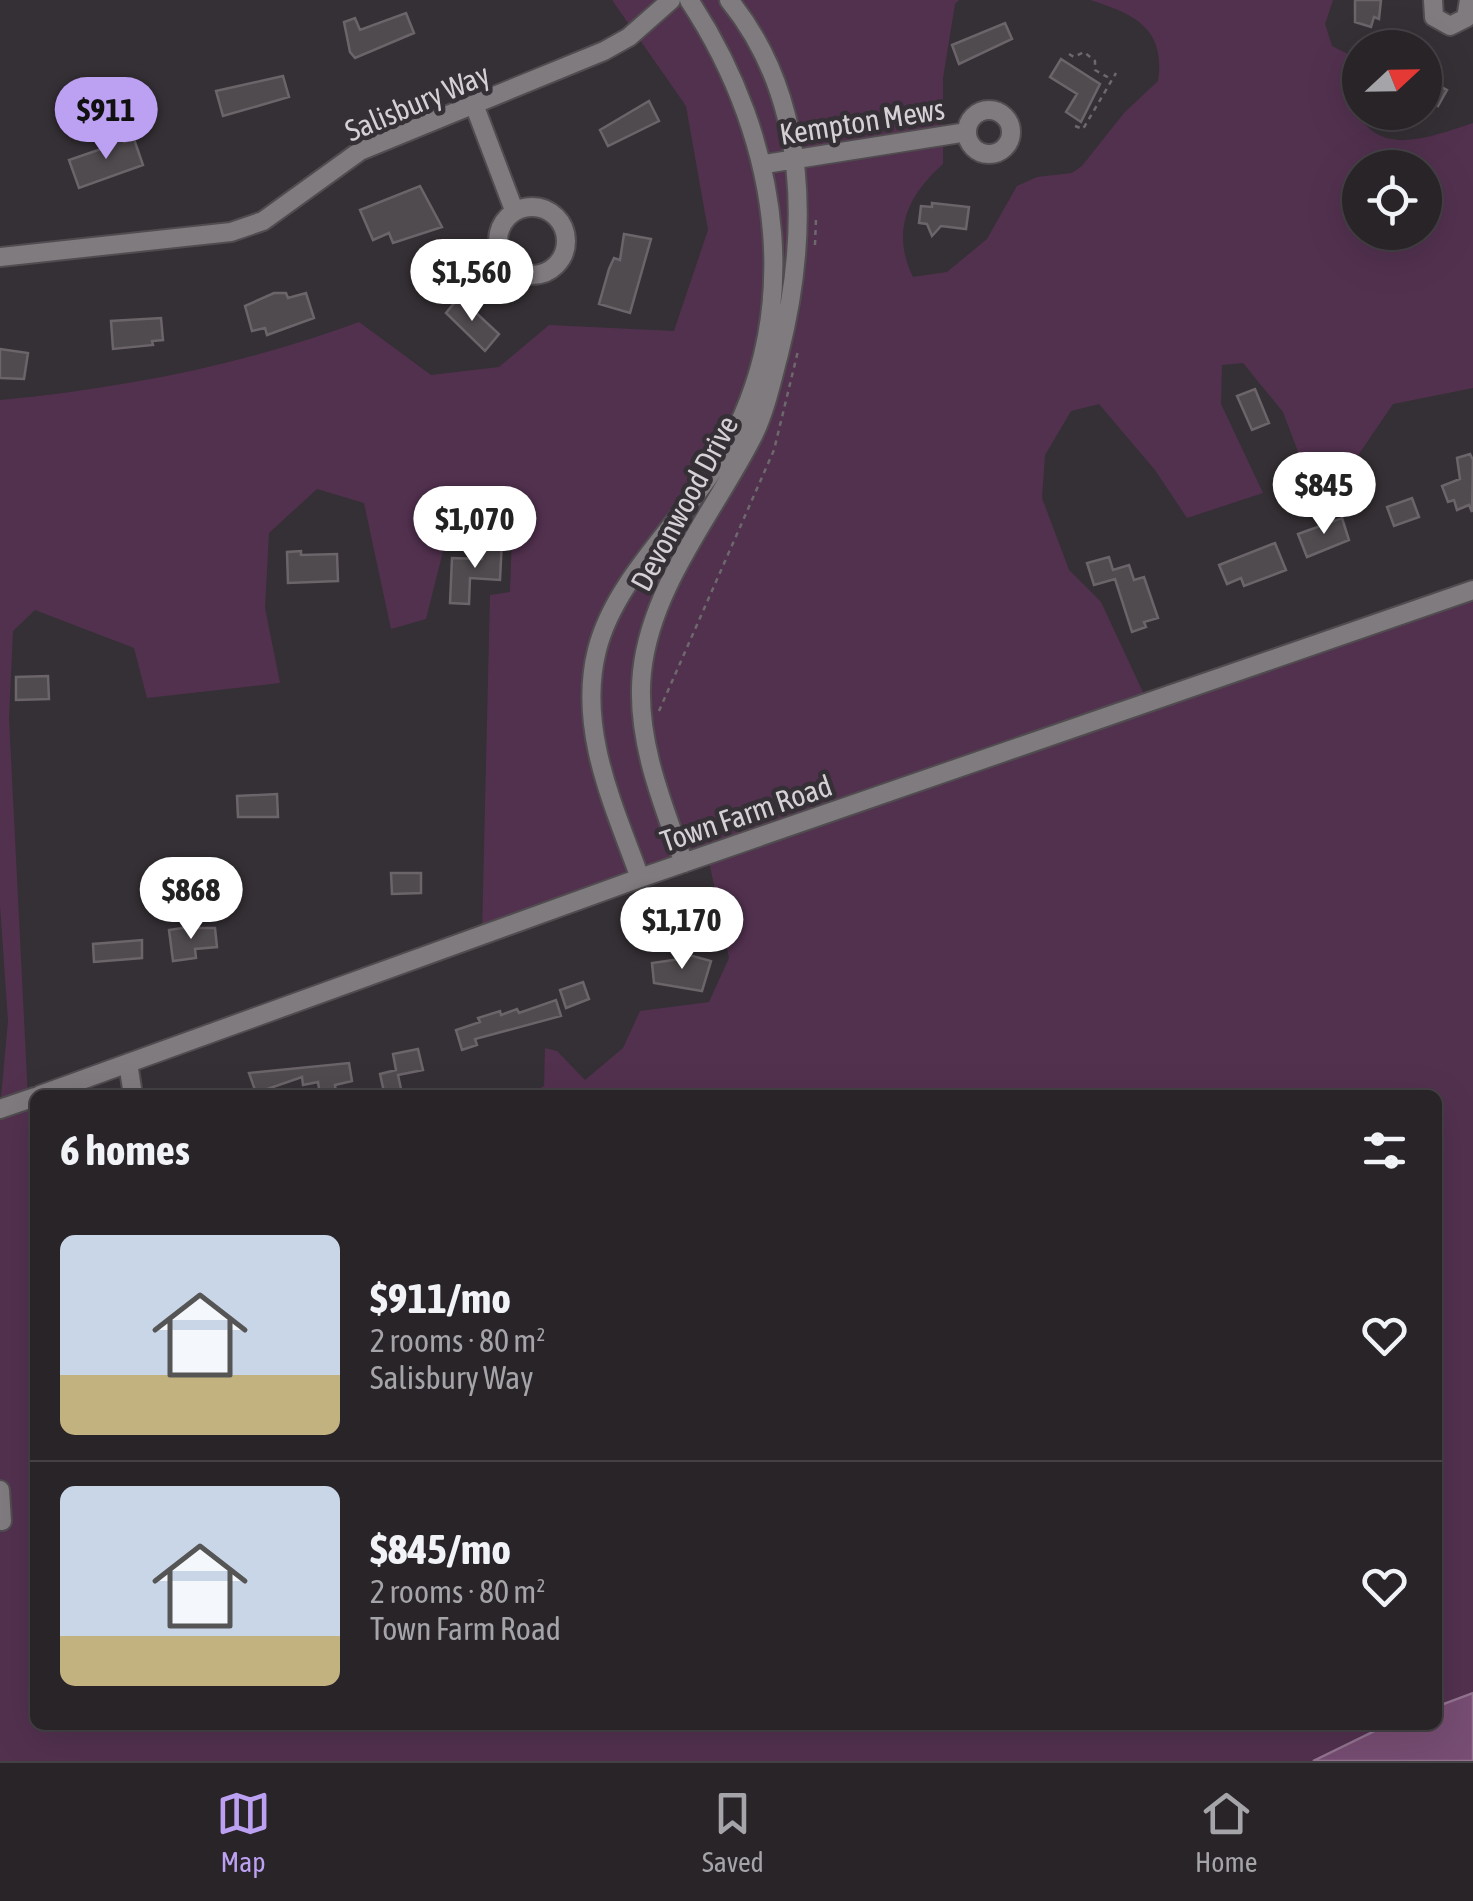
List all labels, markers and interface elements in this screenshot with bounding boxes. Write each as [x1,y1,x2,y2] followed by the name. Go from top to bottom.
[1342,30,1442,130] north arrow
[1342,30,1442,250] map controls
[340,56,494,148] street label: Salisbury Way
[47,77,165,162] pin: $911
[77,91,135,128] text: $911
[777,91,947,151] street label: Kempton Mews
[1342,150,1442,250] button: locate
[391,239,553,324] pin: $1,560
[432,253,512,290] text: $1,560
[624,410,744,596] street label: Devonwood Drive
[1265,452,1383,537] pin: $845
[1295,466,1353,503] text: $845
[394,486,556,571] pin: $1,070
[435,500,515,537] text: $1,070
[656,768,836,858] street label: Town Farm Road
[132,857,250,942] pin: $868
[162,871,220,908] text: $868
[601,887,763,972] pin: $1,170
[642,901,722,938] text: $1,170
[1357,1123,1412,1178] icon: filters
[60,1126,190,1174] text: 6 homes
[370,1274,511,1322] text: $911/mo
[140,1275,260,1395] icon: home
[1357,1308,1412,1363] icon: heart
[370,1322,545,1359] text: 2 rooms · 80 m²
[370,1359,533,1396] text: Salisbury Way
[370,1525,511,1573] text: $845/mo
[140,1526,260,1646] icon: home
[1357,1559,1412,1614] icon: heart
[370,1573,545,1610] text: 2 rooms · 80 m²
[370,1610,561,1647] text: Town Farm Road
[216,1786,271,1878] tab: Map
[702,1786,764,1878] tab: Saved
[1195,1786,1257,1878] tab: Home

